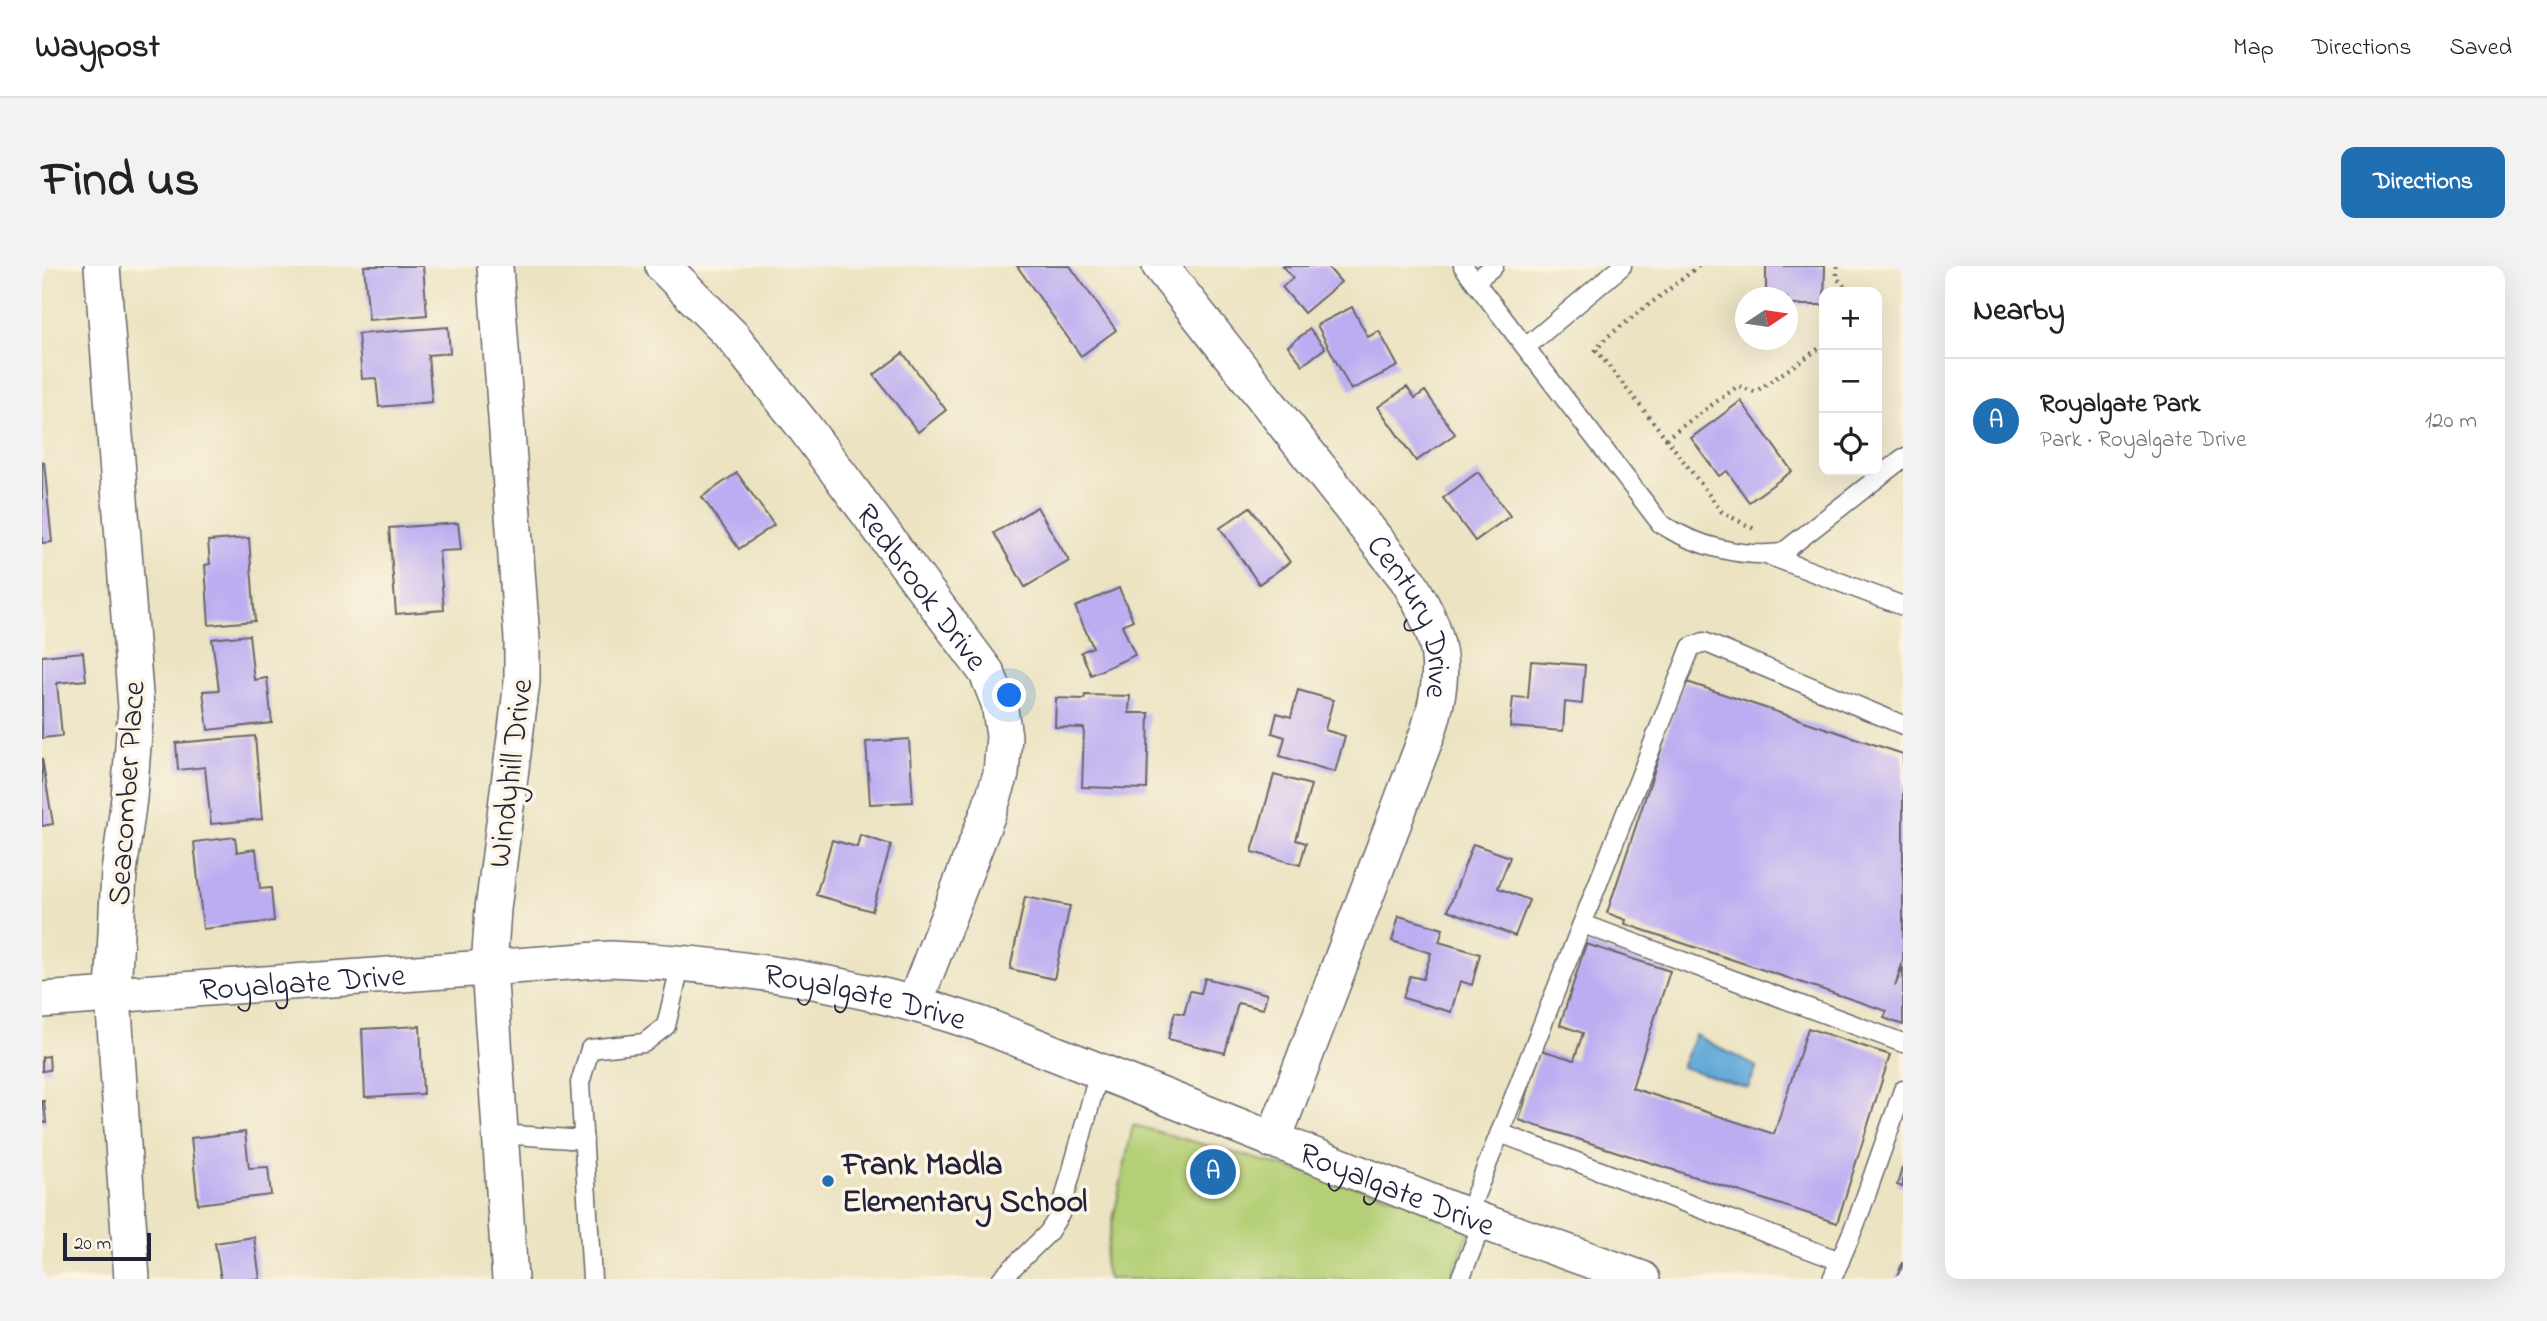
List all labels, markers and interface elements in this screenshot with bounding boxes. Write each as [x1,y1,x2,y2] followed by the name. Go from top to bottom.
[35,24,160,72] text: Waypost
[2233,31,2274,66] text: Map
[2312,31,2411,66] text: Directions
[2449,31,2512,66] text: Saved
[42,146,199,218] text: Find us
[2341,147,2505,218] button: Directions
[1735,287,1798,350] north arrow
[1819,287,1882,476] map controls
[1819,287,1882,350] button: +
[1973,290,2065,334] text: Nearby
[1819,350,1882,413] button: −
[2040,386,2200,424] text: Royalgate Park
[1989,405,2003,438] text: A
[2425,405,2477,438] text: 120 m
[1819,413,1882,476] button: locate
[2040,424,2246,457] text: Park · Royalgate Drive
[842,495,998,682] street label: Redbrook Drive
[1353,526,1460,702] street label: Century Drive
[478,675,547,871] street label: Windyhill Drive
[992,678,1026,712] your location
[97,679,160,907] street label: Seacomber Place
[761,953,972,1045] street label: Royalgate Drive
[198,954,408,1016] street label: Royalgate Drive
[1291,1132,1501,1251] street label: Royalgate Drive
[840,1143,1087,1228] place label: Frank Madla Elementary School
[1190,1146,1236,1198] pin: A
[820,1173,836,1189] marker: Frank Madla Elementary School
[63,1230,150,1262] scale bar
[74,1231,111,1258] text: 20 m

